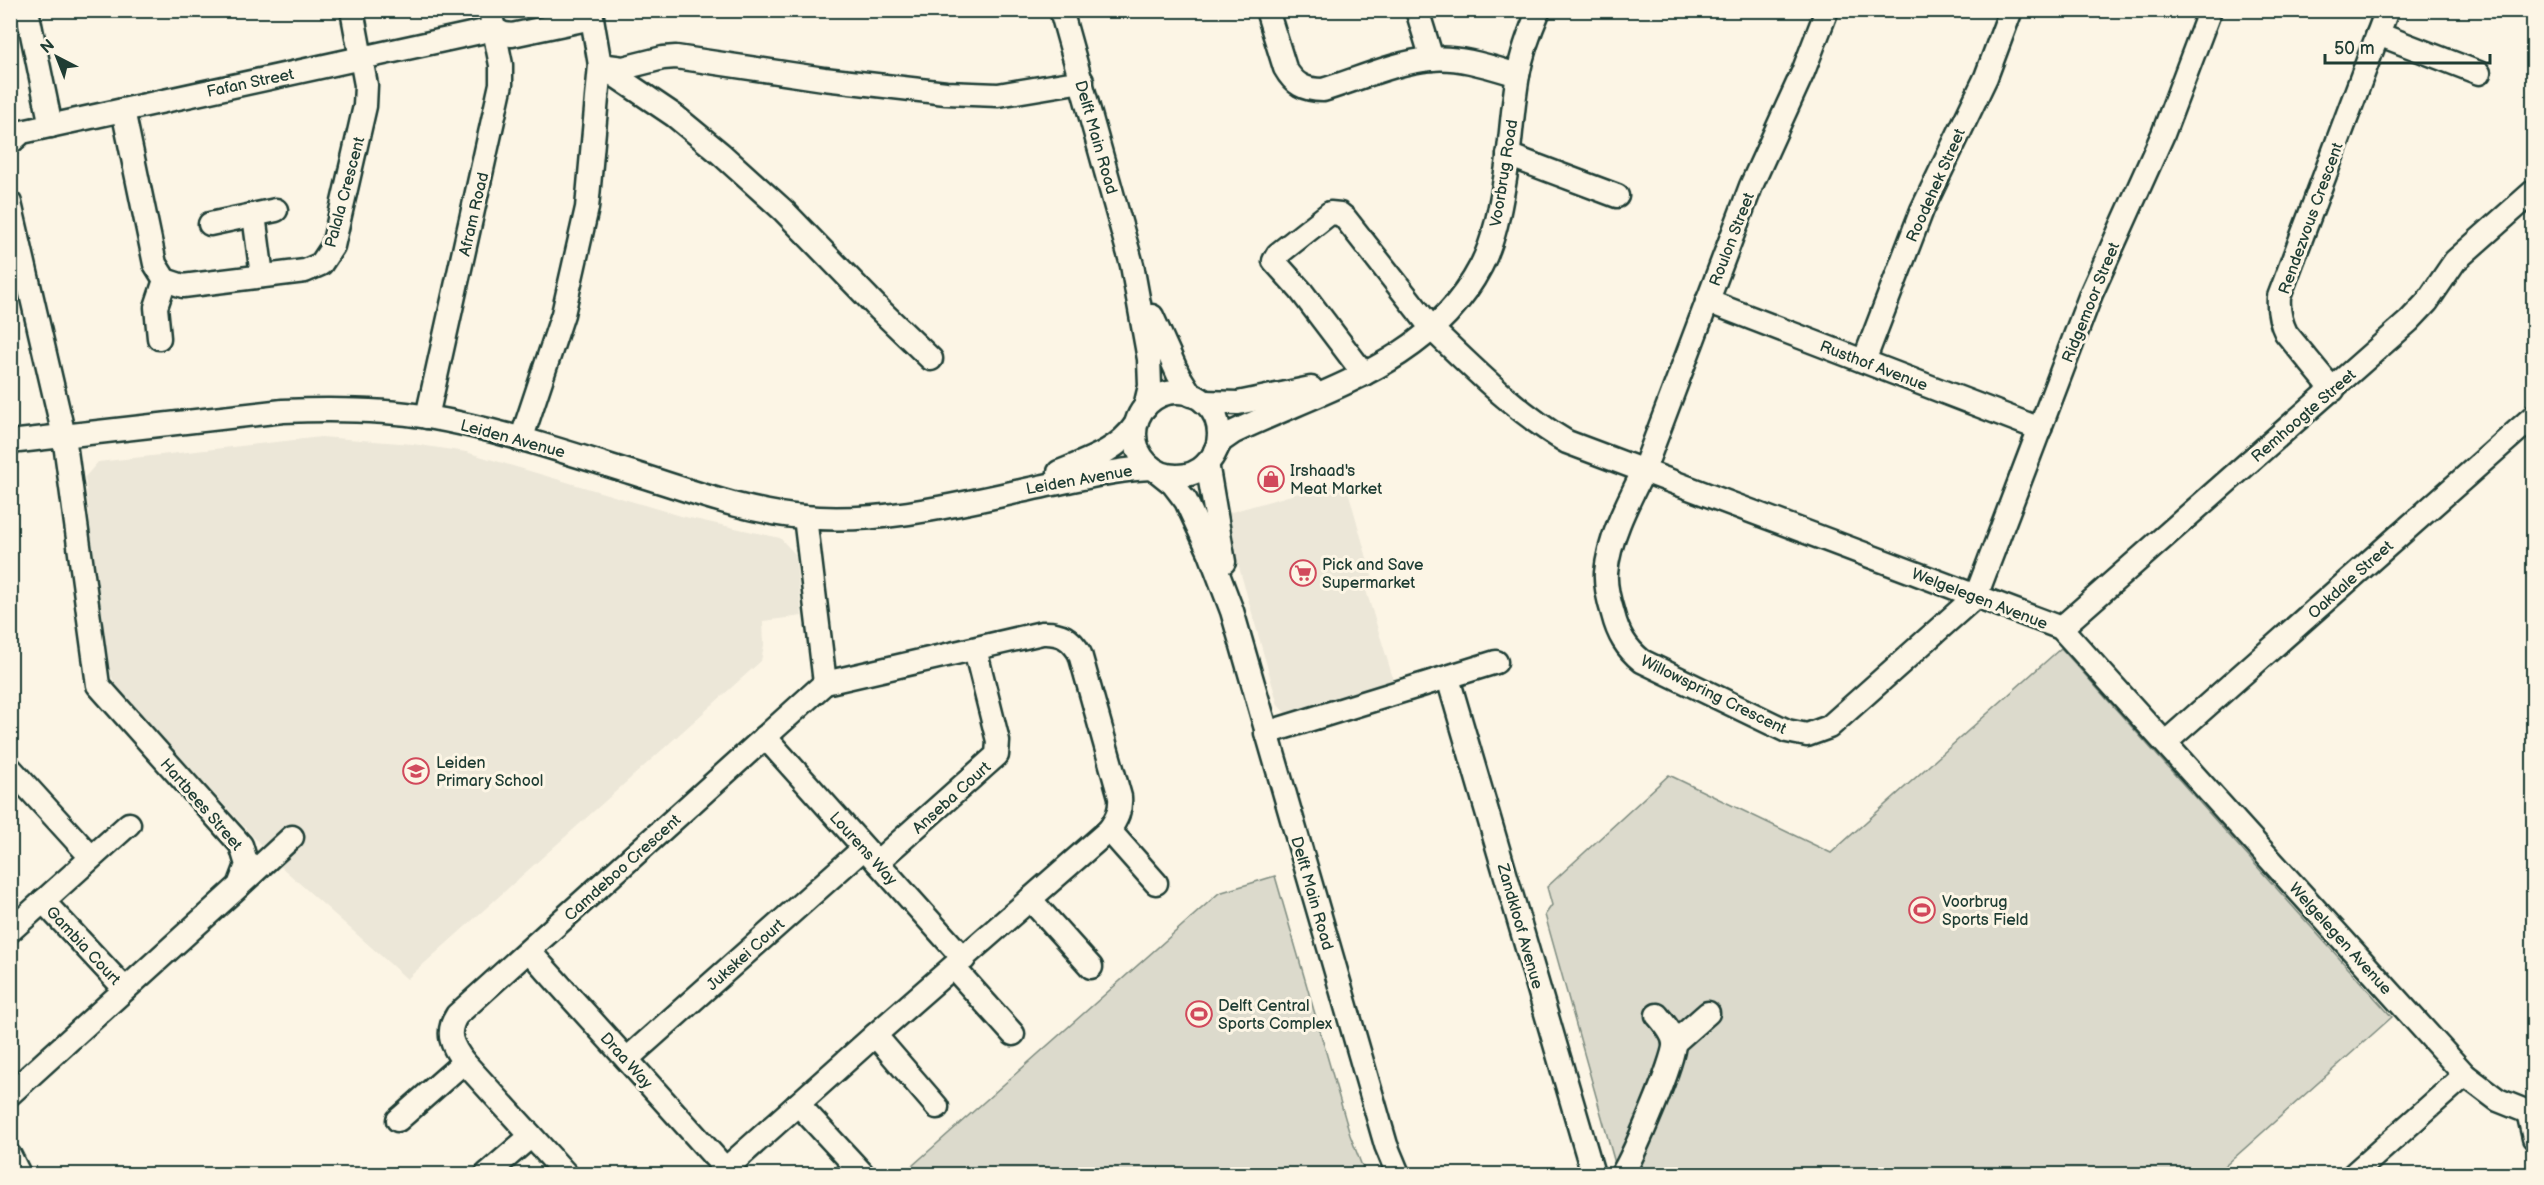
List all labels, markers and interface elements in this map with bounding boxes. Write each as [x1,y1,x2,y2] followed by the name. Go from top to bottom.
[27,27,87,87] north arrow
[2325,27,2490,65] scale bar
[37,36,59,58] text: N
[2334,38,2375,59] text: 50 m
[205,65,296,102] street label: Fafan Street
[1070,78,1121,196] street label: Delft Main Road
[1487,118,1522,228] street label: Voorbrug Road
[1903,126,1970,245] street label: Roodehek Street
[322,135,369,250] street label: Palala Crescent
[2275,140,2348,297] street label: Rendezvous Crescent
[456,171,493,258] street label: Afram Road
[1706,190,1759,289] street label: Roulon Street
[2059,240,2124,366] street label: Ridgemoor Street
[1817,337,1931,396] street label: Rusthof Avenue
[2248,366,2360,467] street label: Remhoogte Street
[458,416,568,463] street label: Leiden Avenue
[1025,462,1134,499] street label: Leiden Avenue
[1290,462,1382,499] place label: Irshaad's Meat Market
[1256,464,1286,494] shop icon: Irshaad's Meat Market
[2305,537,2397,623] street label: Oakdale Street
[1322,556,1424,593] place label: Pick and Save Supermarket
[1288,558,1318,588] supermarket icon: Pick and Save Supermarket
[1909,565,2051,634] street label: Welgelegen Avenue
[1637,652,1789,739] street label: Willowspring Crescent
[436,754,543,791] place label: Leiden Primary School
[156,755,246,855] street label: Hartbees Street
[401,756,431,786] school or university icon: Leiden Primary School
[909,758,995,838] street label: Anseba Court
[825,808,901,890] street label: Lourens Way
[561,811,685,925] street label: Camdeboo Crescent
[1286,834,1337,952] street label: Delft Main Road
[1492,861,1547,992] street label: Zandkloof Avenue
[2285,879,2395,999] street label: Welgelegen Avenue
[1942,893,2028,930] place label: Voorbrug Sports Field
[1907,895,1937,925] sports icon: Voorbrug Sports Field
[42,903,124,989] street label: Gambia Court
[703,915,789,995] street label: Jukskei Court
[1218,997,1333,1034] place label: Delft Central Sports Complex
[1184,999,1214,1029] sports icon: Delft Central Sports Complex
[596,1029,657,1094] street label: Draa Way

